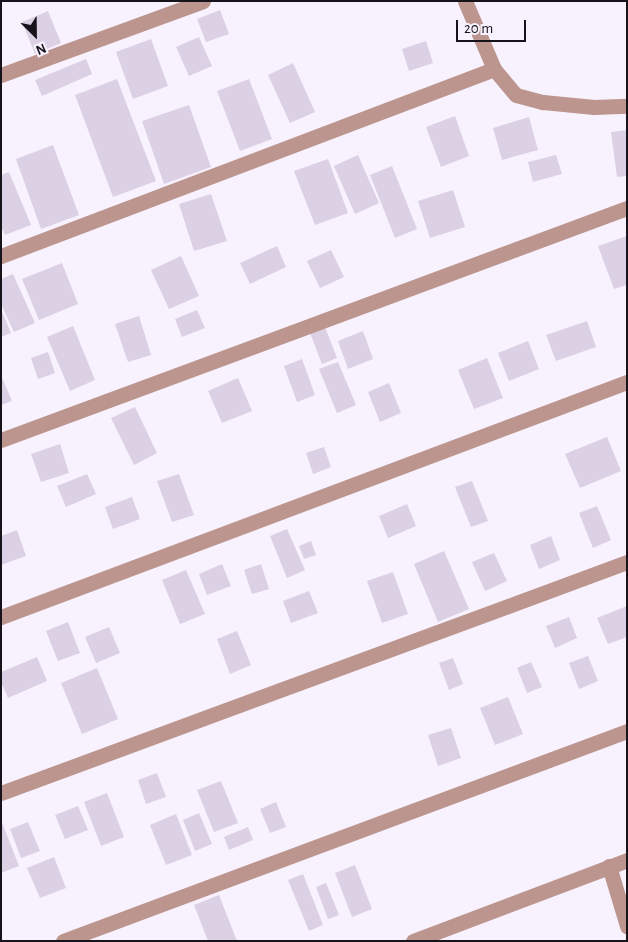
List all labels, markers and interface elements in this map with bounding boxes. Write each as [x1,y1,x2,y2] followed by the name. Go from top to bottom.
[10,10,60,60] north arrow
[458,10,528,42] scale bar
[464,21,493,36] text: 20 m
[34,40,48,57] text: N

